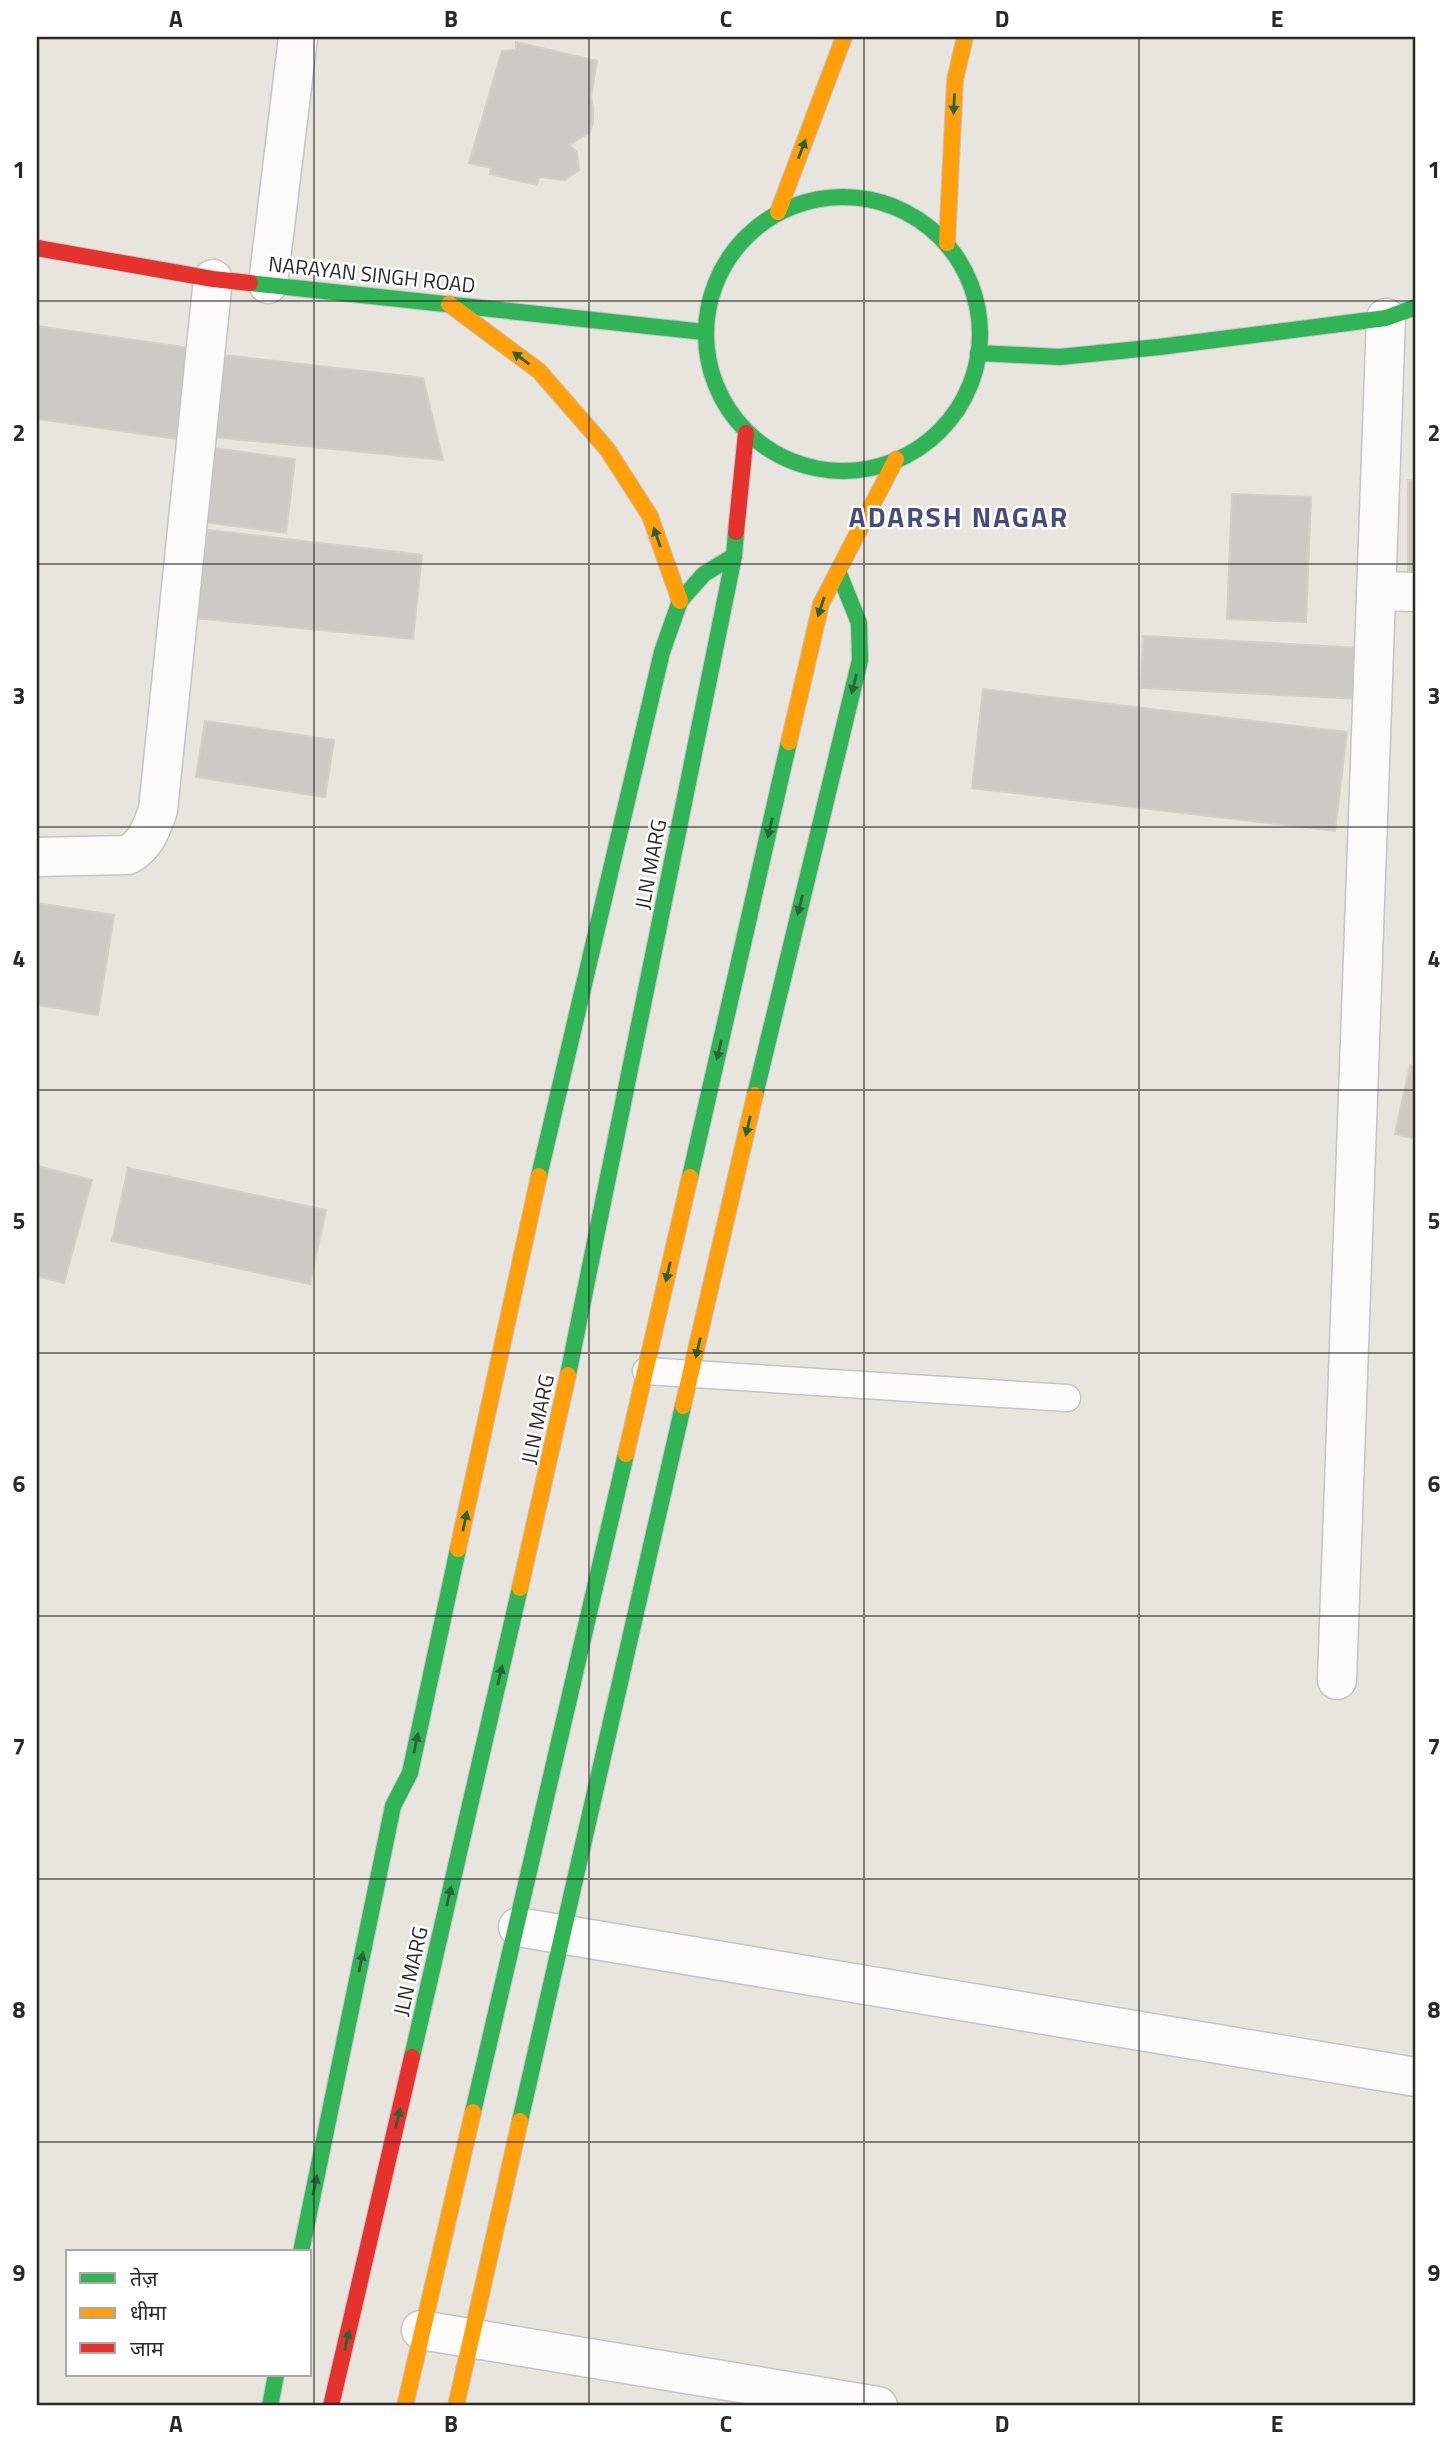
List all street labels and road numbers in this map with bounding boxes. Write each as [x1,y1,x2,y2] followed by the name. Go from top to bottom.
[267,247,477,301] street label: NARAYAN SINGH ROAD
[626,816,674,912] street label: JLN MARG
[512,1371,562,1467] street label: JLN MARG
[384,1923,436,2019] street label: JLN MARG

